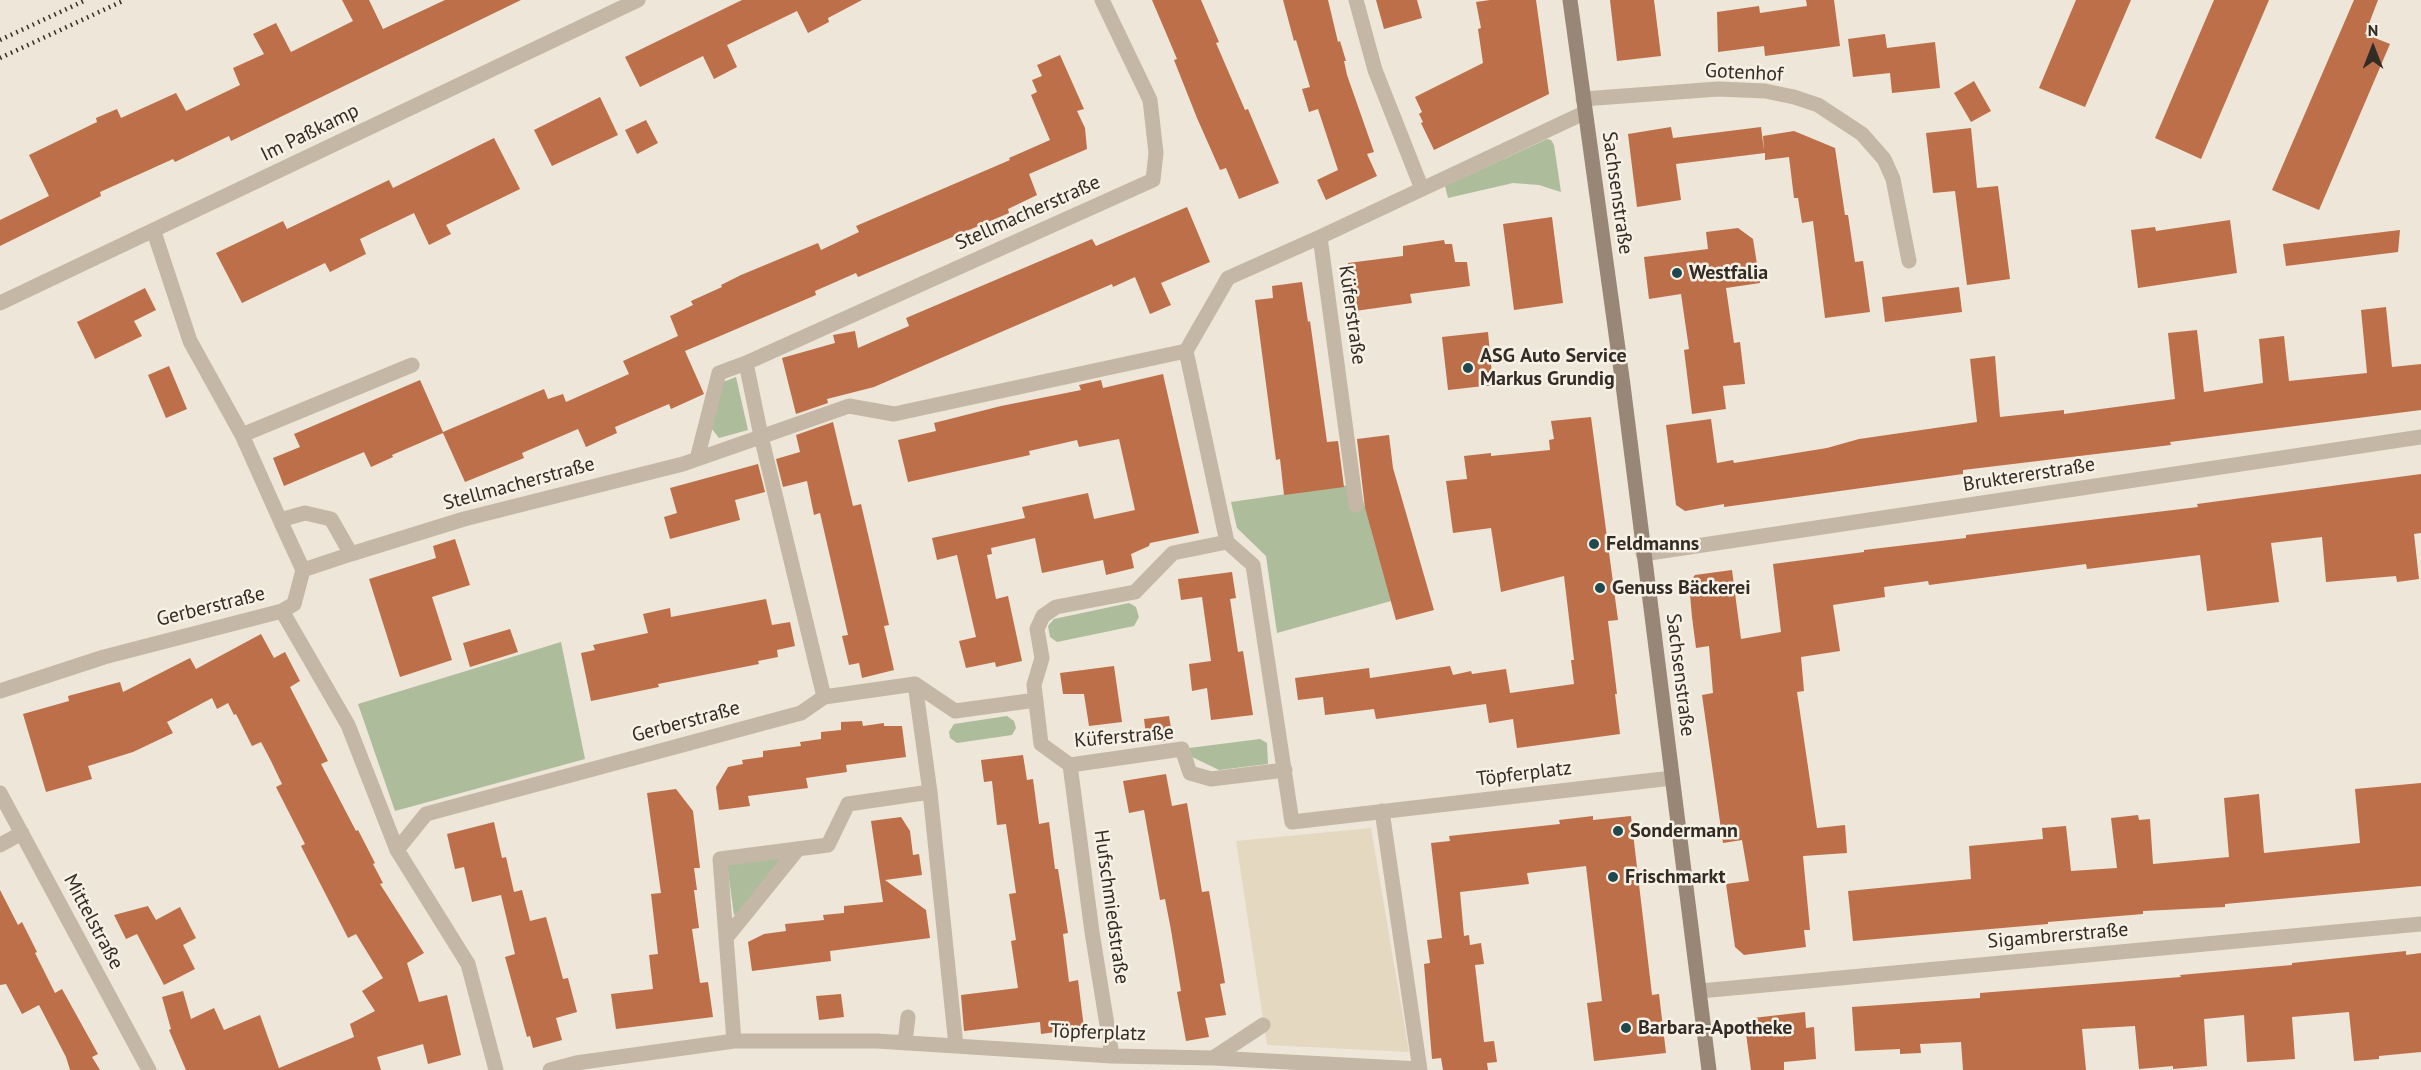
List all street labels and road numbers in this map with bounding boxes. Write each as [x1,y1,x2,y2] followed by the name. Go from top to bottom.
[1704,59,1784,87] street label: Gotenhof
[257,99,363,167] street label: Im Paßkamp
[1596,130,1638,256] street label: Sachsenstraße
[952,170,1104,256] street label: Stellmacherstraße
[1333,264,1371,366] street label: Küferstraße
[441,452,597,516] street label: Stellmacherstraße
[1961,453,2097,497] street label: Bruktererstraße
[154,582,268,632] street label: Gerberstraße
[1661,612,1699,738] street label: Sachsenstraße
[629,696,743,748] street label: Gerberstraße
[1073,721,1175,753] street label: Küferstraße
[1475,756,1573,792] street label: Töpferplatz
[1088,828,1134,986] street label: Hufschmiedstraße
[58,870,128,974] street label: Mittelstraße
[1987,918,2129,954] street label: Sigambrerstraße
[1050,1019,1146,1047] street label: Töpferplatz

